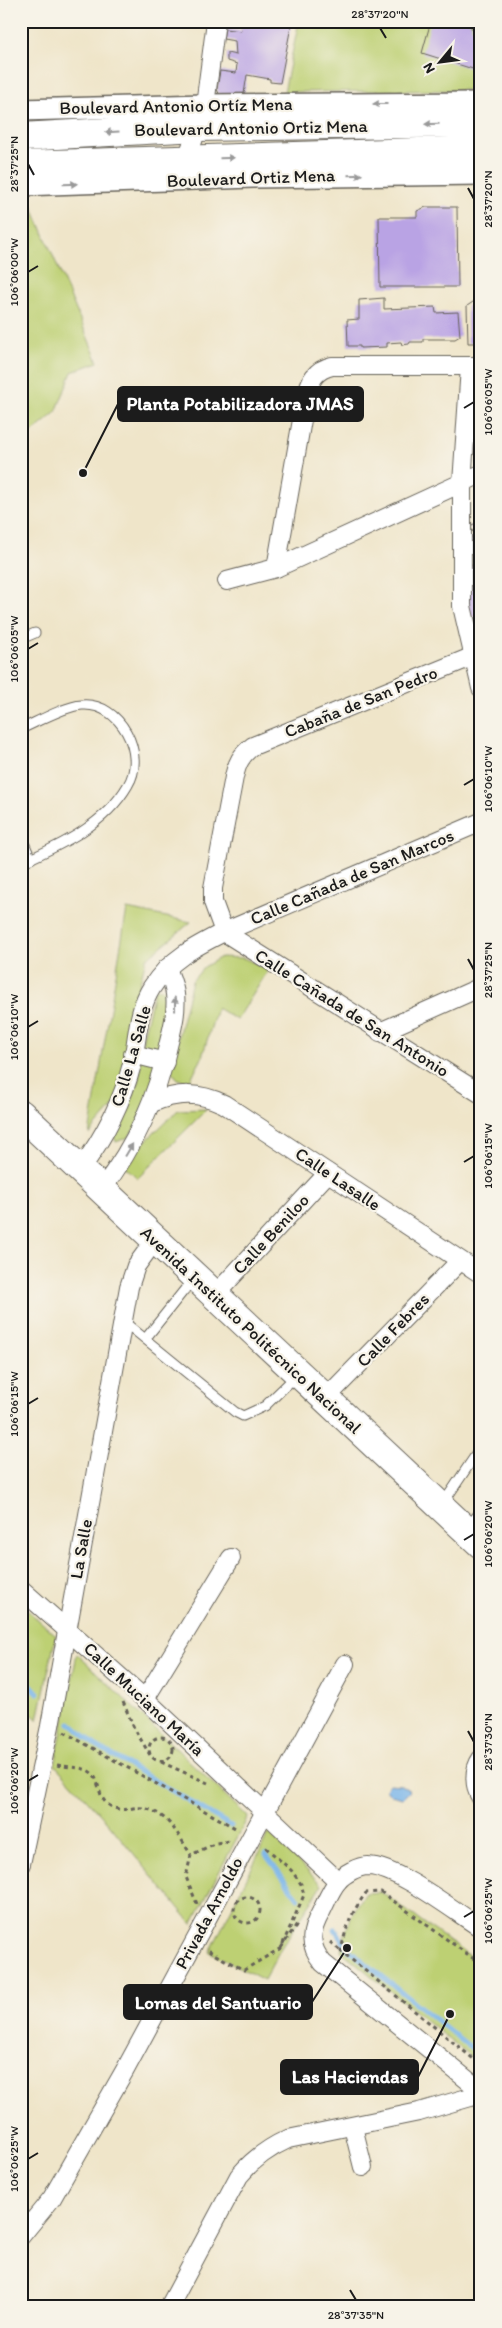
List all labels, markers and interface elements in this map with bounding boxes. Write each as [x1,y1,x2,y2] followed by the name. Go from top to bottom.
[351,7,409,21] text: 28°37'20"N
[414,38,464,88] north arrow
[419,60,439,76] text: N
[59,93,293,119] street label: Boulevard Antonio Ortíz Mena
[371,100,387,108] one-way arrow
[134,115,369,141] street label: Boulevard Antonio Ortiz Mena
[424,120,440,128] one-way arrow
[104,129,120,137] one-way arrow
[7,136,21,192] text: 28°37'25"N
[220,153,236,161] one-way arrow
[166,164,336,192] street label: Boulevard Ortiz Mena
[481,170,495,228] text: 28°37'20"N
[347,171,363,179] one-way arrow
[62,179,78,187] one-way arrow
[7,238,21,306] text: 106°06'00"W
[481,368,495,436] text: 106°06'05"W
[118,387,363,421] callout: Planta Potabilizadora JMAS
[126,392,354,415] text: Planta Potabilizadora JMAS
[7,615,21,683] text: 106°06'05"W
[281,661,441,743] street label: Cabaña de San Pedro
[481,746,495,812] text: 106°06'10"W
[247,824,457,930] street label: Calle Cañada de San Marcos
[481,942,495,998] text: 28°37'25"N
[251,944,453,1082] street label: Calle Cañada de San Antonio
[7,994,21,1060] text: 106°06'10"W
[171,996,179,1012] one-way arrow
[106,1003,156,1109] street label: Calle La Salle
[481,1123,495,1189] text: 106°06'15"W
[291,1142,385,1216] street label: Calle Lasalle
[124,1143,133,1156] one-way arrow
[228,1189,314,1279] street label: Calle Beniloo
[136,1222,366,1438] street label: Avenida Instituto Politécnico Nacional
[352,1288,434,1372] street label: Calle Febres
[7,1371,21,1437] text: 106°06'15"W
[481,1500,495,1568] text: 106°06'20"W
[65,1517,97,1581] street label: La Salle
[79,1637,209,1761] street label: Calle Muciano María
[481,1713,495,1771] text: 28°37'30"N
[7,1747,21,1815] text: 106°06'20"W
[170,1853,248,1973] street label: Privada Arnoldo
[481,1878,495,1944] text: 106°06'25"W
[124,1985,312,2019] callout: Lomas del Santuario
[135,1991,302,2014] text: Lomas del Santuario
[281,2060,418,2094] callout: Las Haciendas
[292,2065,409,2088] text: Las Haciendas
[7,2126,21,2192] text: 106°06'25"W
[328,2308,384,2322] text: 28°37'35"N

